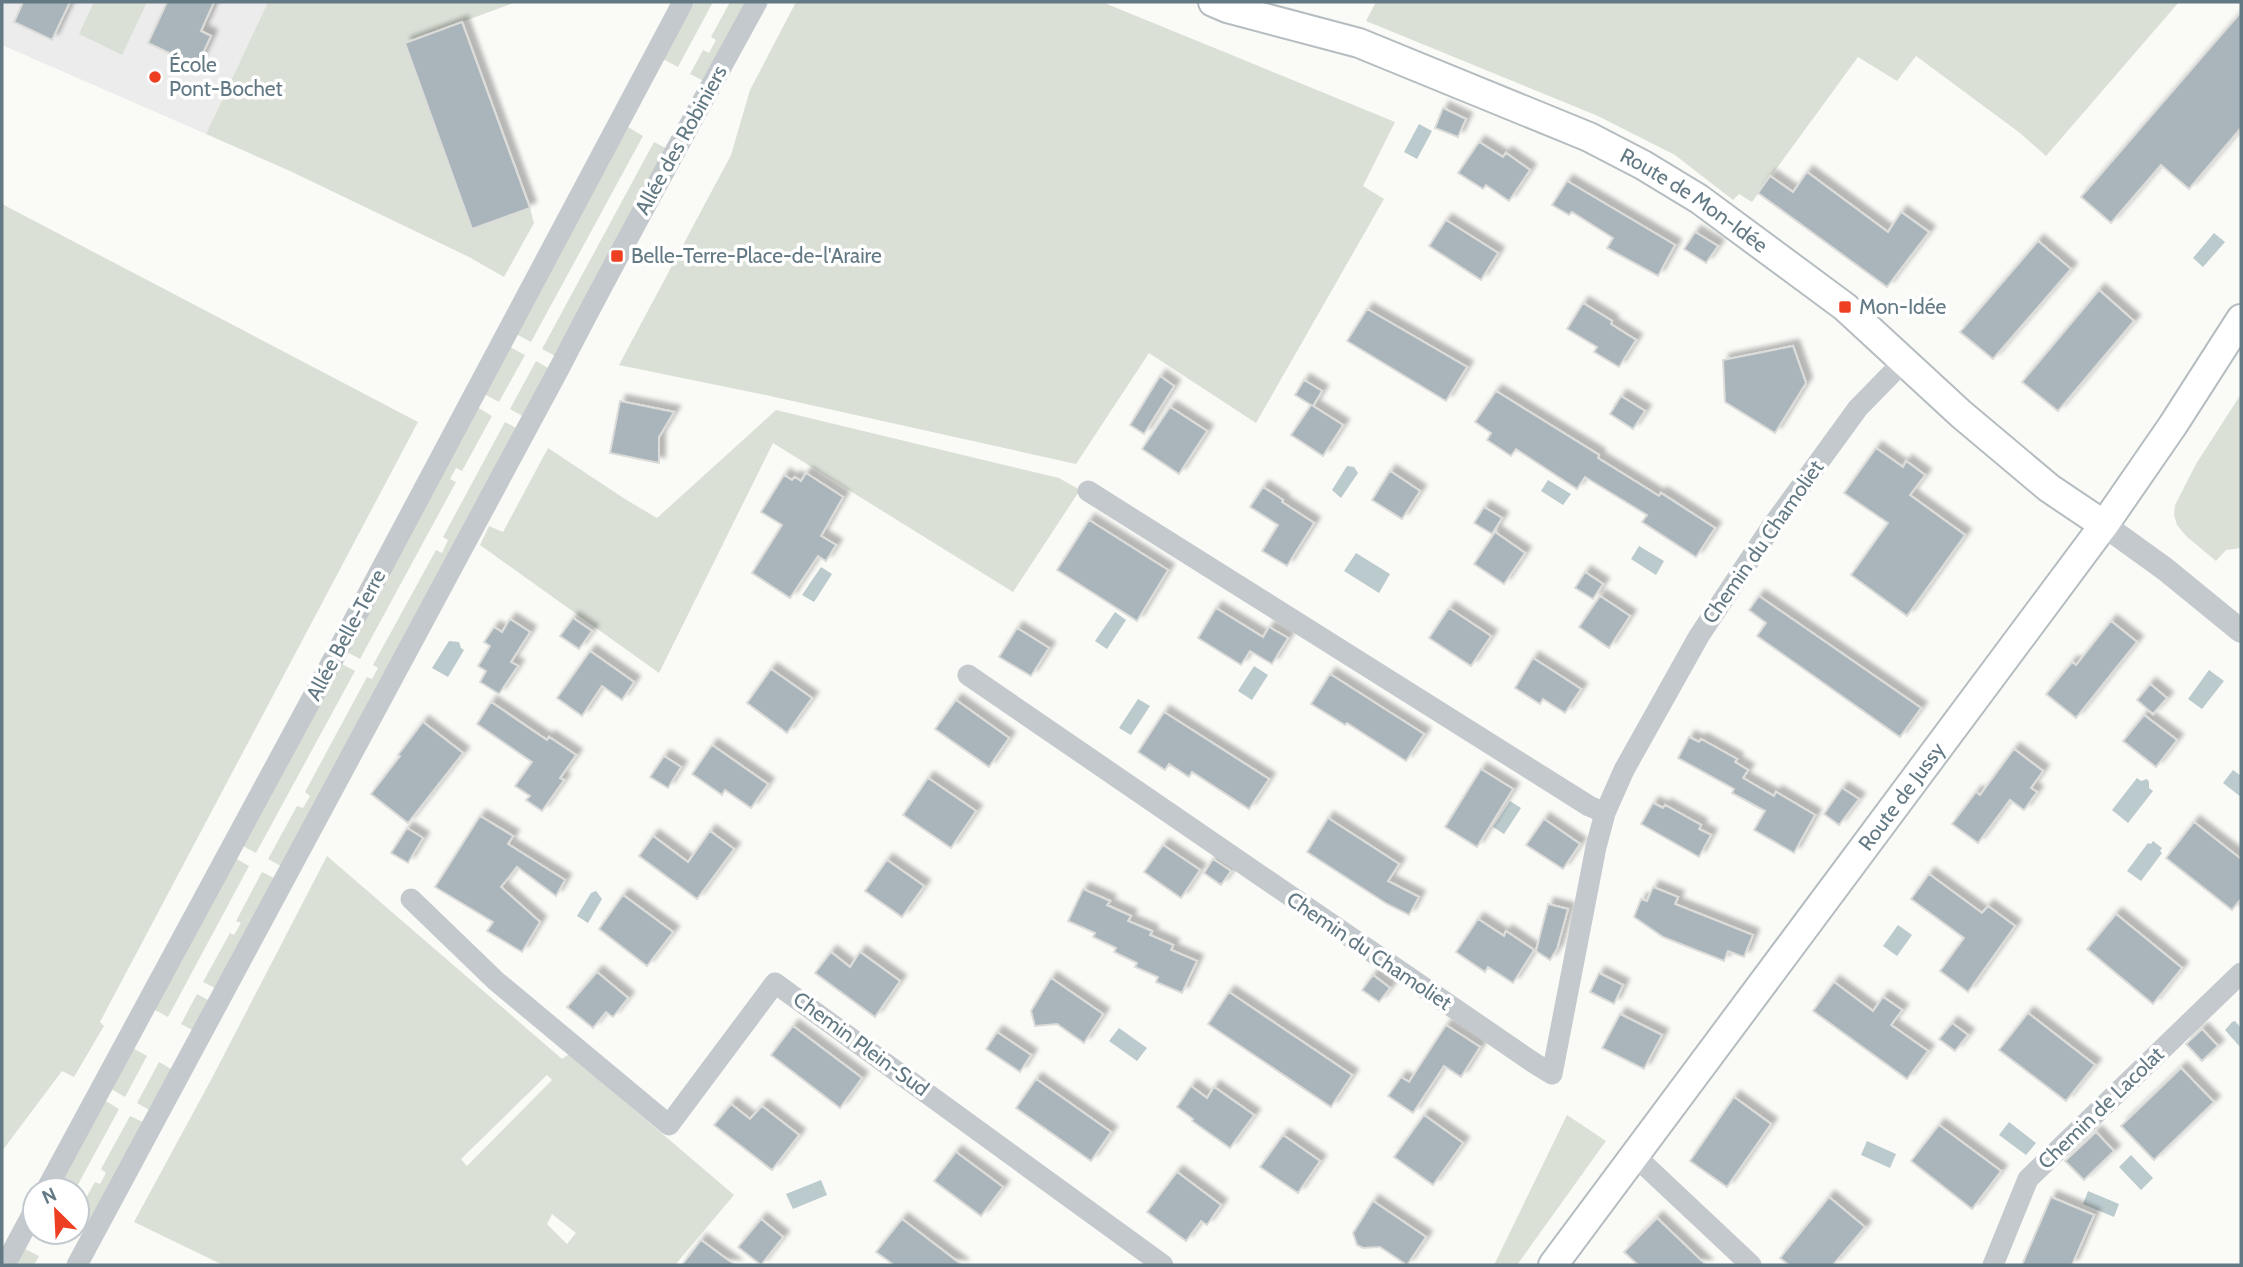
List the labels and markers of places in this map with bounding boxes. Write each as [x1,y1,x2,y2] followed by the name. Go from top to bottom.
[169,52,283,101] place label: École Pont-Bochet
[147,69,163,85] marker: École Pont-Bochet
[631,243,882,268] place label: Belle-Terre-Place-de-l'Araire
[609,248,625,264] marker: Belle-Terre-Place-de-l'Araire
[1859,294,1946,319] place label: Mon-Idée
[1837,299,1853,315] marker: Mon-Idée

